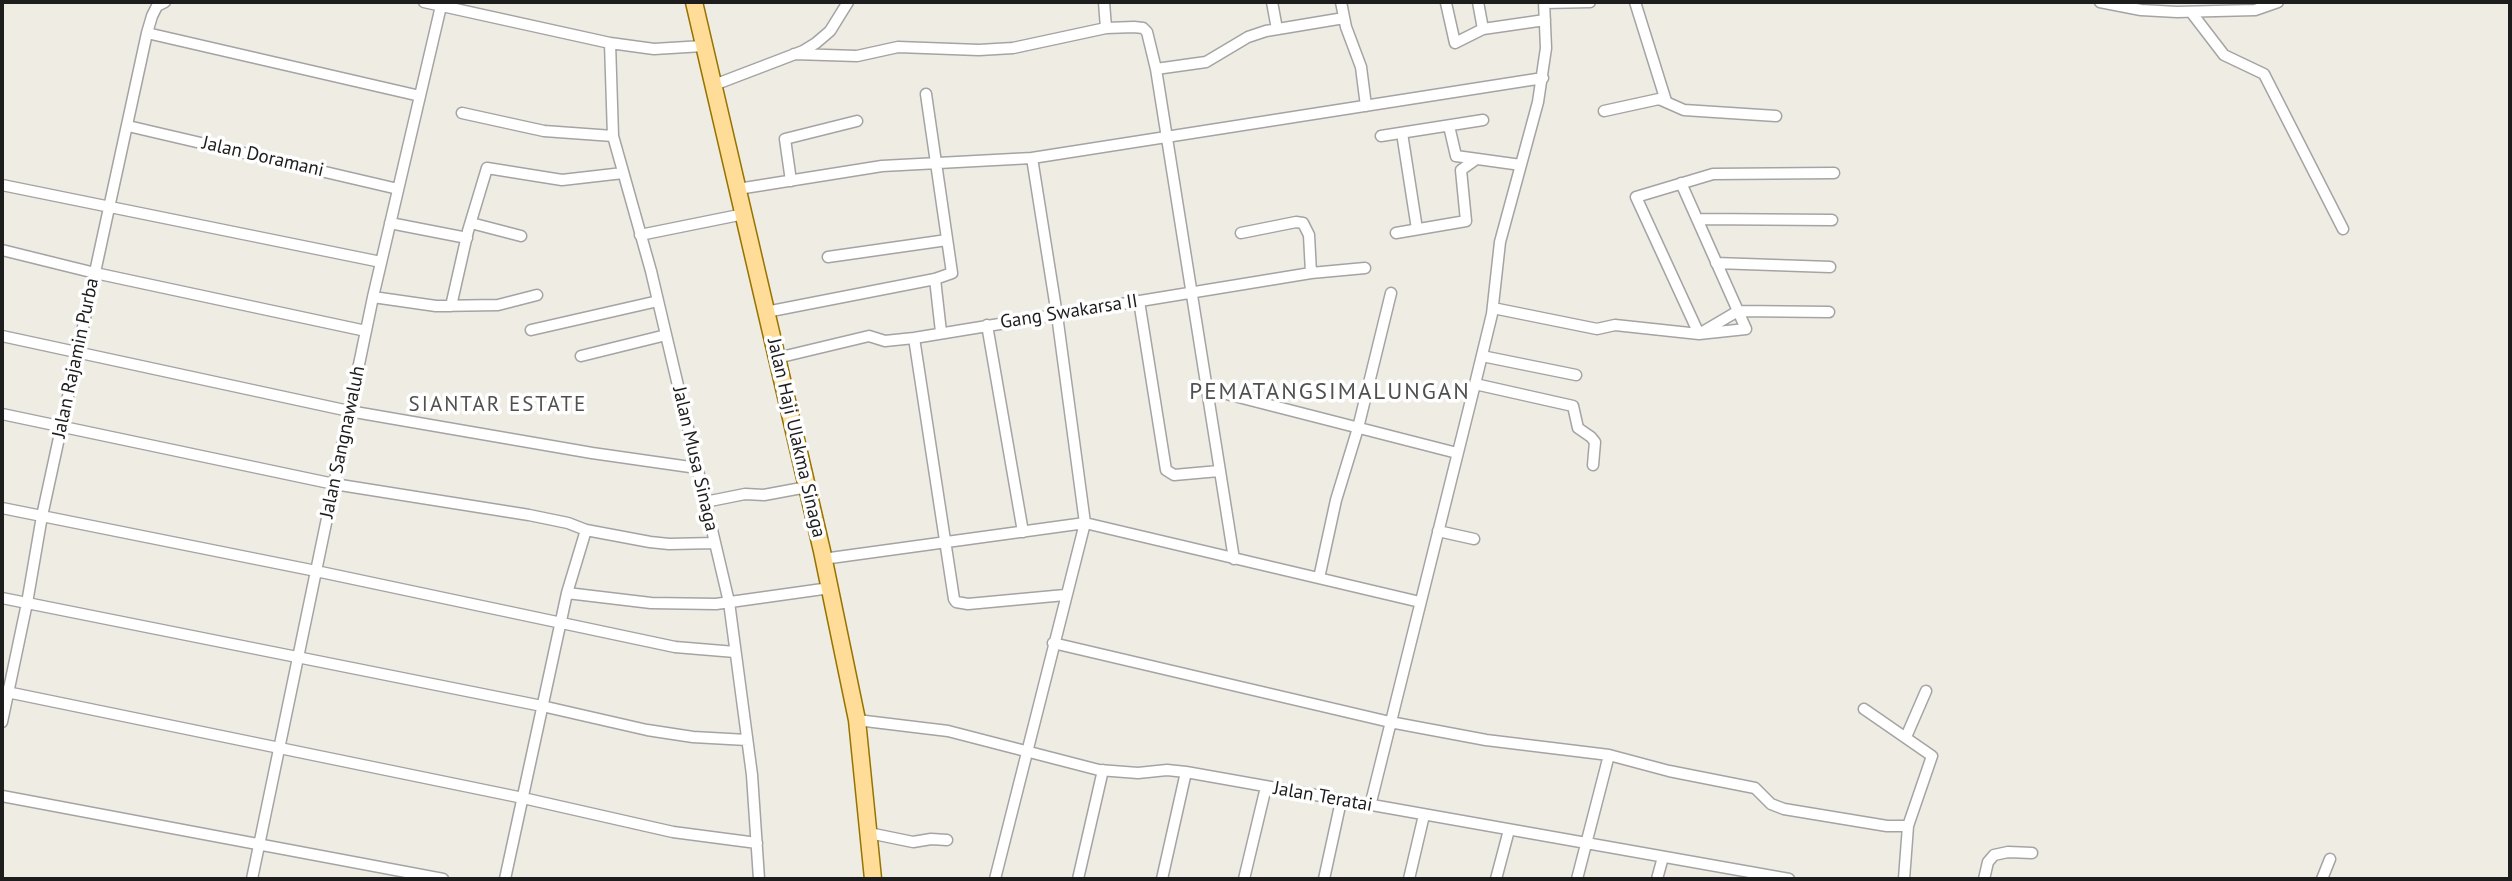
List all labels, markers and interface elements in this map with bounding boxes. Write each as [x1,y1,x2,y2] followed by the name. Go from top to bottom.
[200,132,326,182] street label: Jalan Doramani
[48,276,104,440] street label: Jalan Rajamin Purba
[999,290,1139,334] street label: Gang Swakarsa II
[762,336,830,540] street label: Jalan Haji Ulakma Sinaga
[316,364,370,520] street label: Jalan Sangnawaluh
[1192,378,1468,406] district label: PEMATANGSIMALUNGAN
[667,384,723,534] street label: Jalan Musa Sinaga
[410,392,586,418] district label: SIANTAR ESTATE
[1272,777,1374,817] street label: Jalan Teratai

